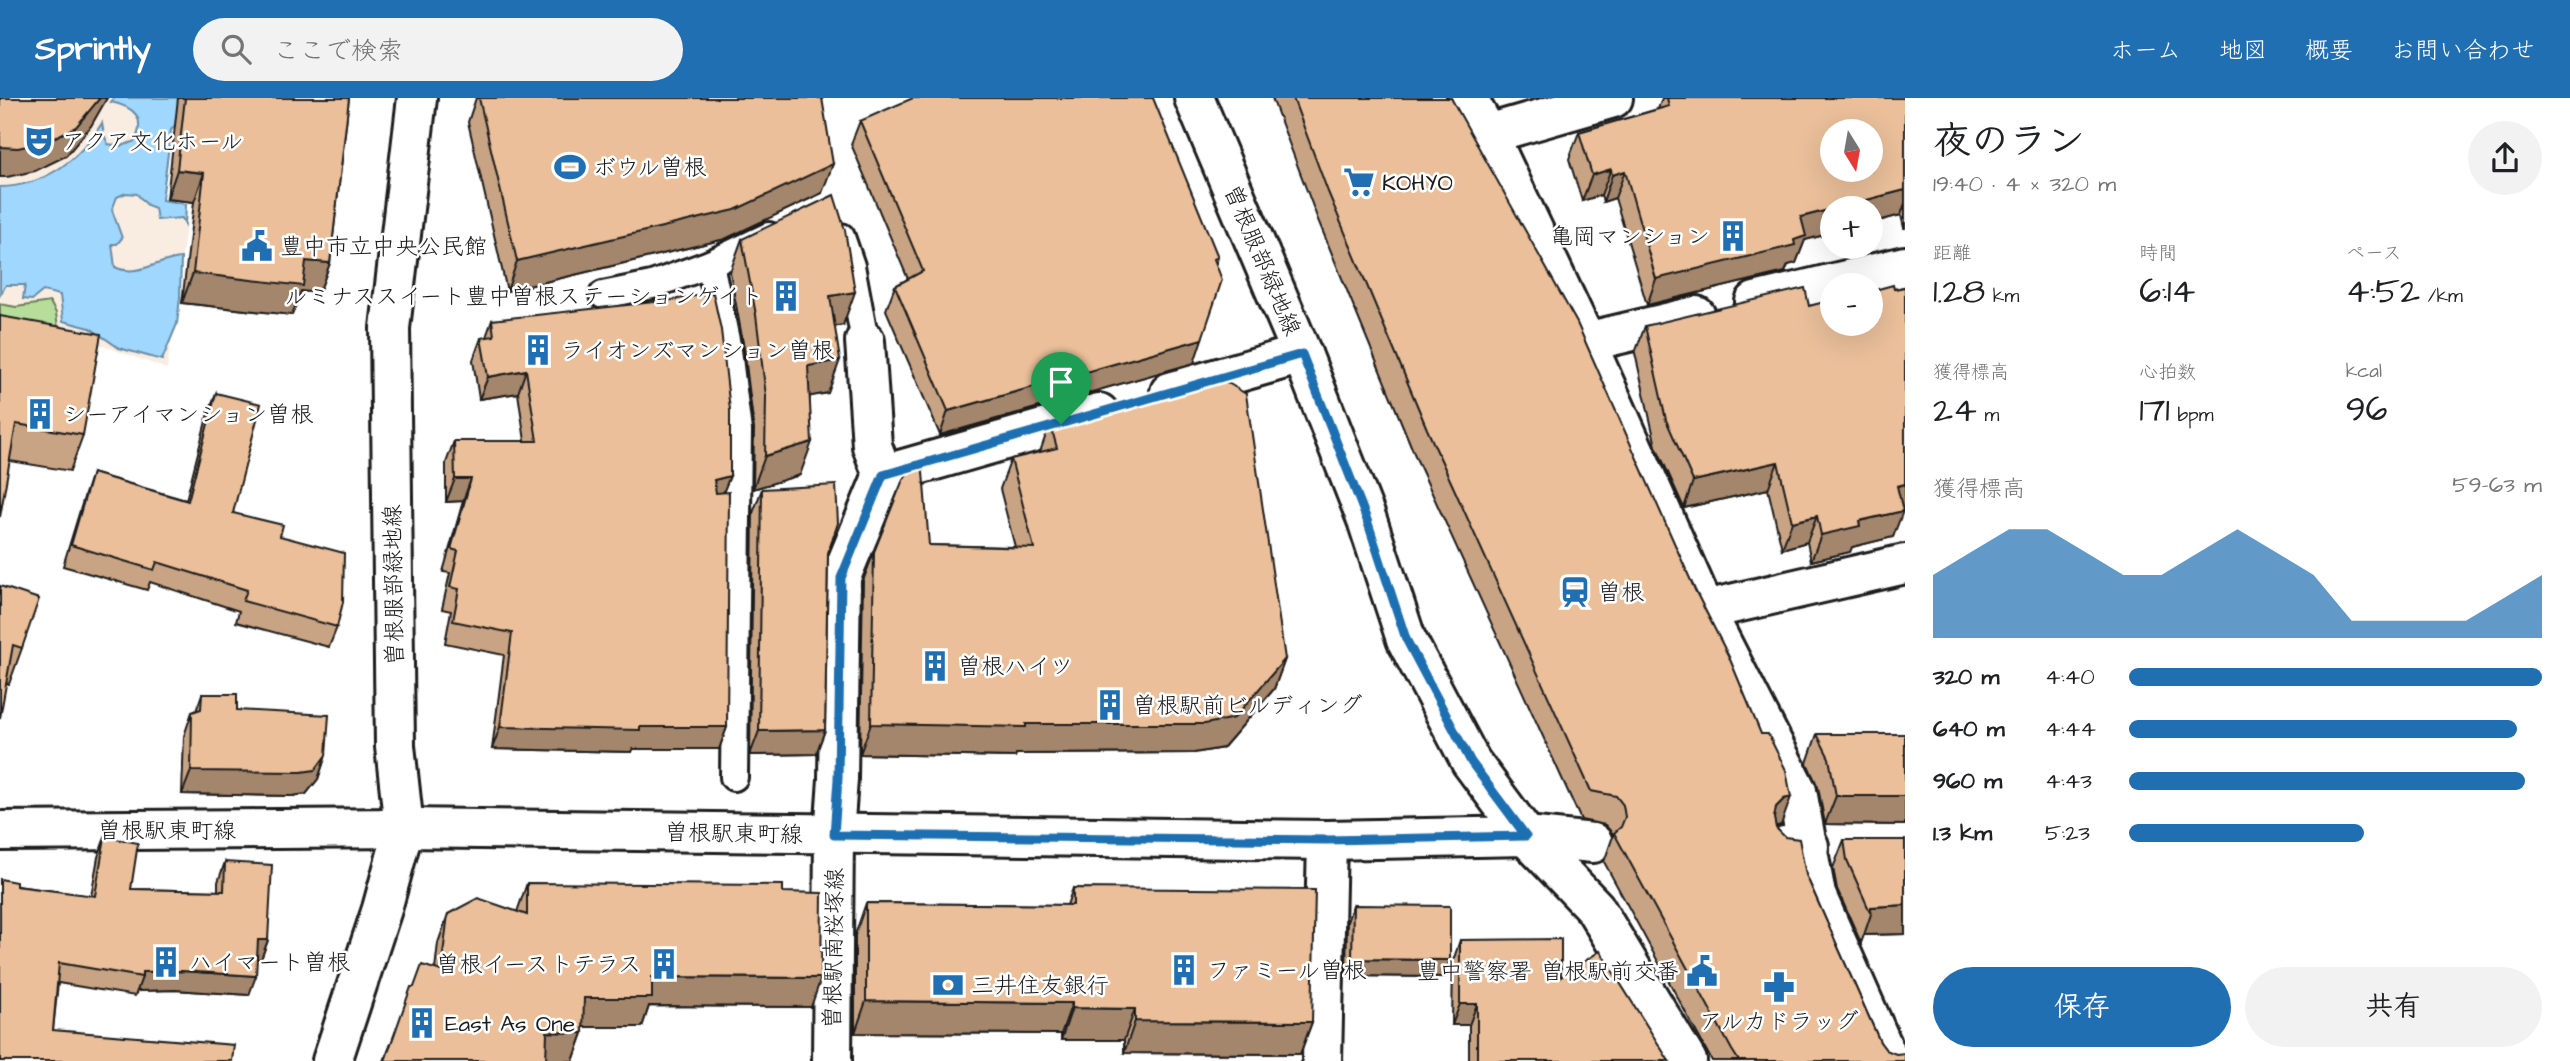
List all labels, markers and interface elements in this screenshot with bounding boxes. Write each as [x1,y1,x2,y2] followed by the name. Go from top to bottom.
[193,18,683,81] search box
[35,26,151,72] text: Sprintly
[217,30,255,68] icon: search
[273,33,403,69] text: ここで検索
[2110,34,2181,68] text: ホーム
[2219,34,2267,68] text: 地図
[2305,34,2353,68] text: 概要
[2391,34,2535,68] text: お問い合わせ
[1933,116,2085,168] text: 夜のラン
[1820,119,1883,182] north arrow
[1820,119,1883,336] map controls
[2468,121,2542,195] button: share
[22,124,56,158] theatre icon: アクア文化ホール
[62,126,243,158] place label: アクア文化ホール
[553,150,587,184] sports icon: ボウル曽根
[593,152,706,184] place label: ボウル曽根
[1342,165,1376,199] supermarket icon: KOHYO
[1382,167,1453,199] place label: KOHYO
[1933,168,2116,200] text: 19:40 · 4 × 320 m
[1216,180,1308,341] street label: 曽根服部緑地線
[1820,196,1883,259] button: +
[1716,219,1750,253] building icon: 亀岡マンション
[1550,221,1710,253] place label: 亀岡マンション
[240,229,274,263] public building icon: 豊中市立中央公民館
[280,231,487,263] place label: 豊中市立中央公民館
[1933,240,1971,267] text: 距離
[2139,240,2177,267] text: 時間
[2346,240,2402,267] text: ペース
[1933,267,1985,316] text: 1.28
[2139,267,2195,316] text: 6:14
[2346,267,2420,316] text: 4:52
[1820,273,1883,336] button: −
[769,279,803,313] building icon: ルミナススイート豊中曽根ステーションゲイト
[285,281,763,313] place label: ルミナススイート豊中曽根ステーションゲイト
[1985,283,2019,310] text: km
[2420,283,2463,310] text: /km
[521,333,555,367] building icon: ライオンズマンション曽根
[561,335,834,367] place label: ライオンズマンション曽根
[1031,352,1091,424] pin
[2346,358,2382,385] text: kcal
[1933,359,2009,386] text: 獲得標高
[2139,359,2196,386] text: 心拍数
[1042,363,1080,401] icon: arrive
[2346,385,2388,434] text: 96
[1933,386,1977,435] text: 24
[2139,386,2170,435] text: 171
[23,397,57,431] building icon: シーアイマンション曽根
[63,399,313,431] place label: シーアイマンション曽根
[1977,402,1999,429] text: m
[2170,402,2213,429] text: bpm
[2452,469,2542,501] text: 59–63 m
[1933,473,2025,505] text: 獲得標高
[377,504,411,666] street label: 曽根服部緑地線
[1558,575,1592,609] station icon: 曽根
[1598,577,1644,609] place label: 曽根
[918,649,952,683] building icon: 曽根ハイツ
[958,651,1073,683] place label: 曽根ハイツ
[1933,661,1999,693] text: 320 m
[2045,661,2095,693] text: 4:40
[1093,688,1127,722] building icon: 曽根駅前ビルディング
[1133,690,1363,722] place label: 曽根駅前ビルディング
[1933,713,2005,745] text: 640 m
[2045,713,2096,745] text: 4:44
[1933,765,2002,797] text: 960 m
[2045,765,2092,797] text: 4:43
[98,815,236,847] street label: 曽根駅東町線
[665,817,803,851] street label: 曽根駅東町線
[1933,817,1992,849] text: 1.3 km
[2045,817,2090,849] text: 5:23
[817,867,851,1029] street label: 曽根駅南桜塚線
[149,945,183,979] building icon: ハイマート曽根
[189,947,350,979] place label: ハイマート曽根
[647,947,681,981] building icon: 曽根イーストテラス
[436,949,641,981] place label: 曽根イーストテラス
[1167,953,1201,987] building icon: ファミール曽根
[1685,954,1719,988] public building icon: 豊中警察署 曽根駅前交番
[1207,955,1366,987] place label: ファミール曽根
[1417,956,1679,988] place label: 豊中警察署 曽根駅前交番
[1933,967,2231,1047] button: 保存
[2245,967,2542,1047] button: 共有
[931,968,965,1002] bank icon: 三井住友銀行
[971,970,1109,1002] place label: 三井住友銀行
[1762,970,1796,1004] pharmacy icon: アルカドラッグ
[405,1006,439,1040] building icon: East As One
[1699,1006,1859,1038] place label: アルカドラッグ
[445,1008,575,1040] place label: East As One

